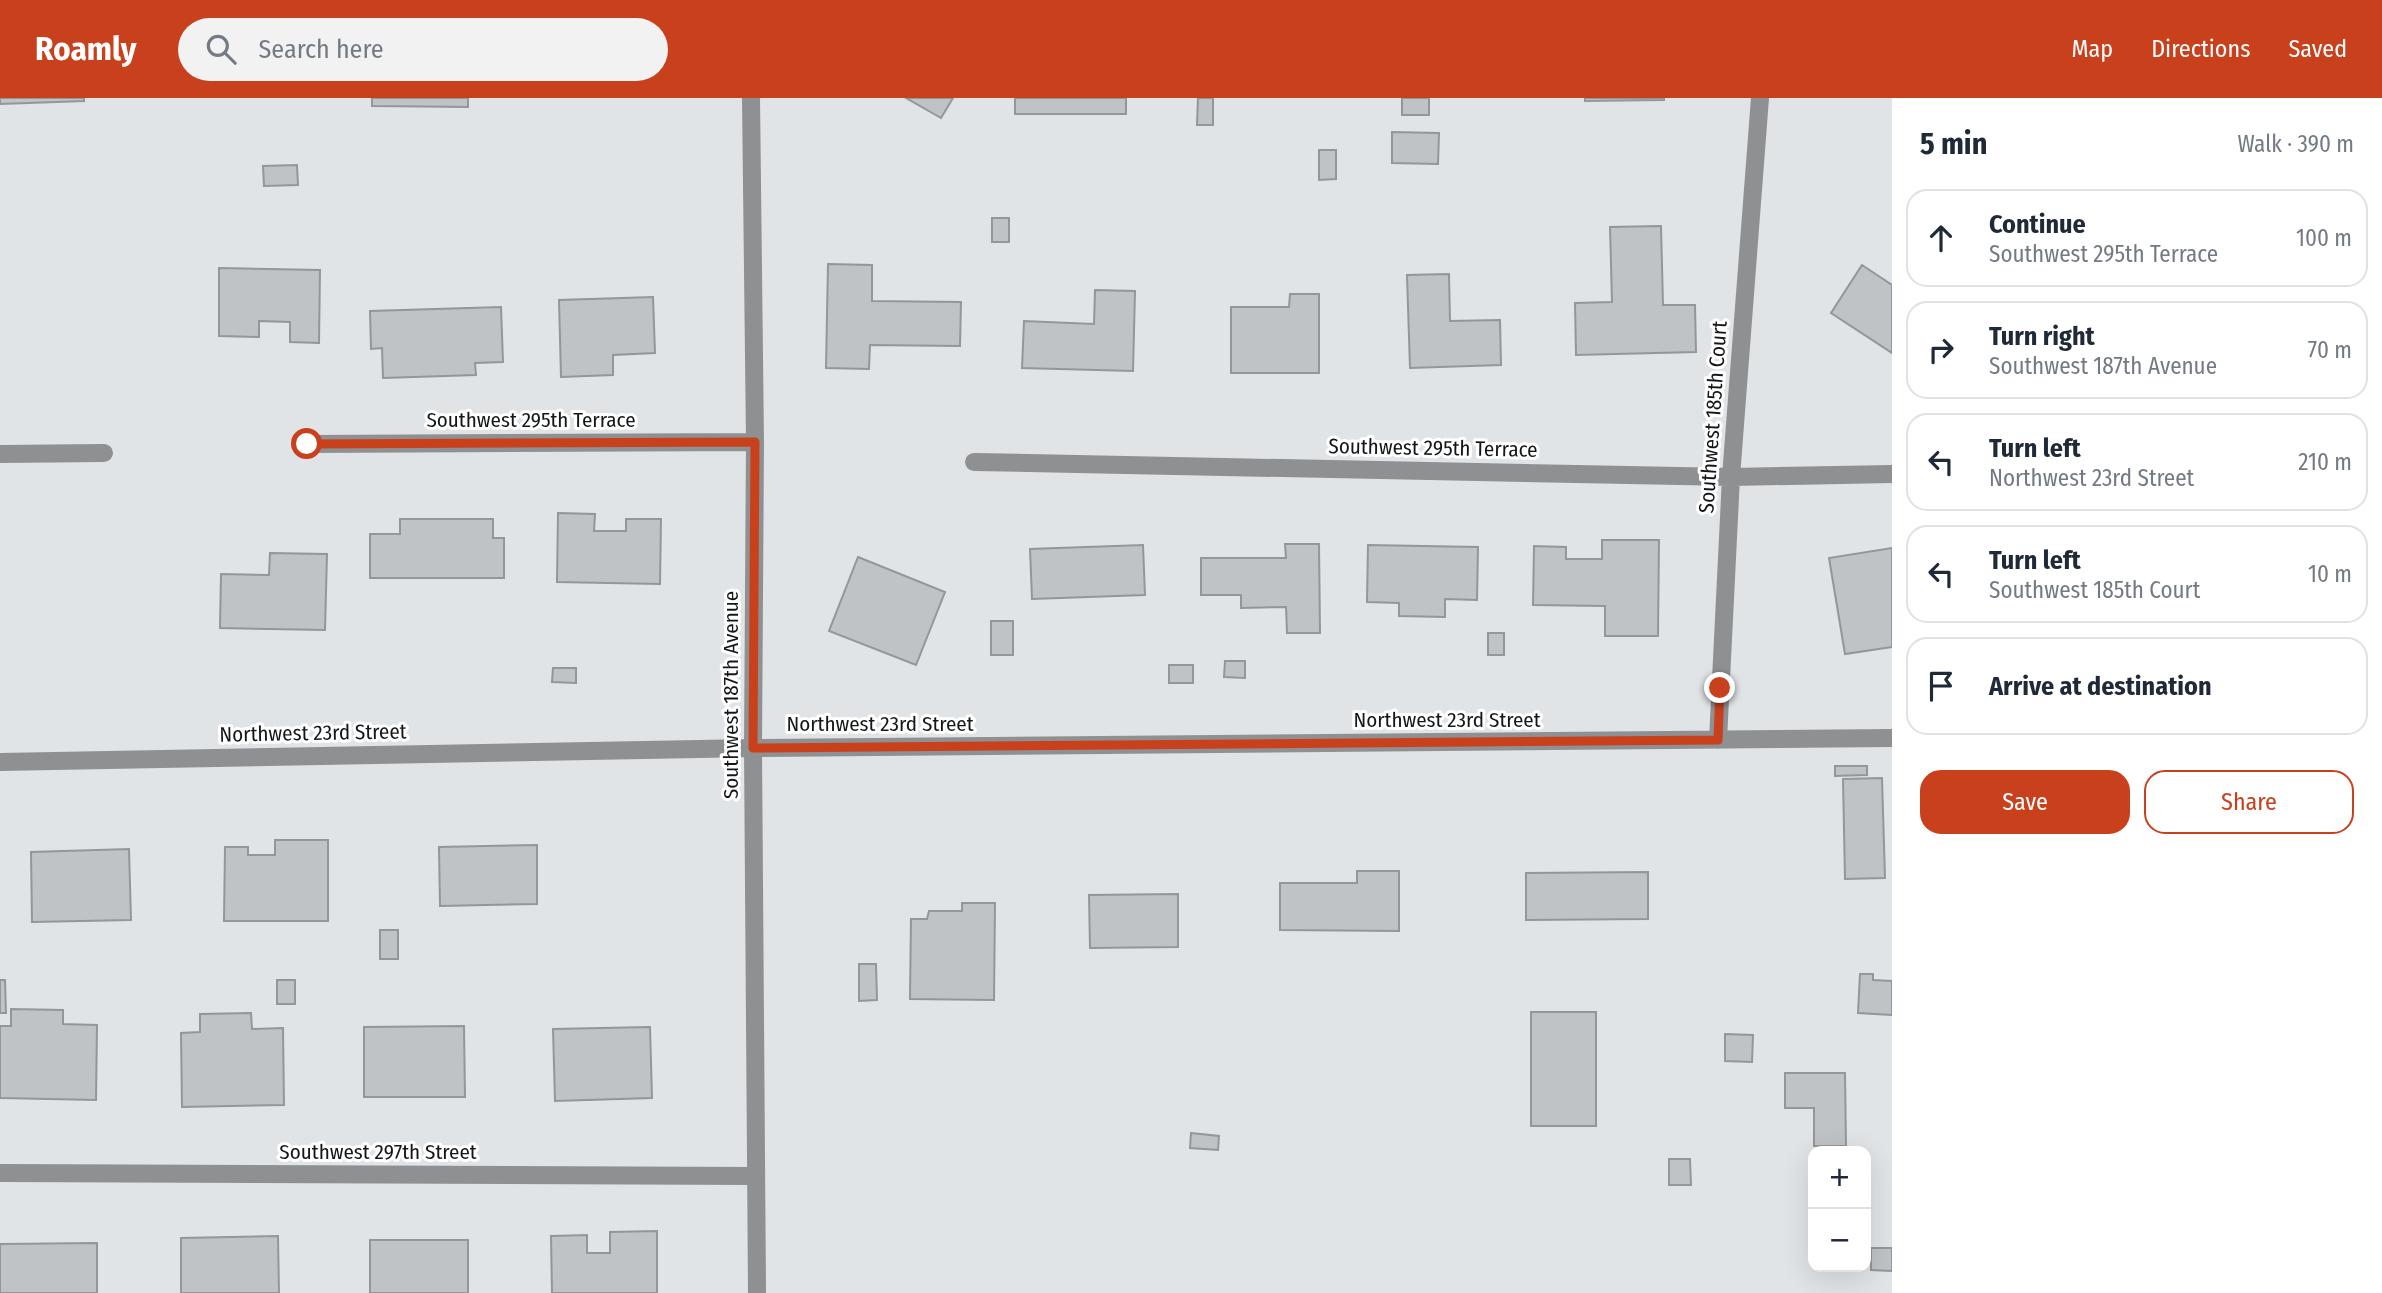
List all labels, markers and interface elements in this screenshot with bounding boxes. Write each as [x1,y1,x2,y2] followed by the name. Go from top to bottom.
[178,18,668,81] search box
[35,29,136,69] text: Roamly
[202,30,240,68] icon: search
[258,34,384,65] text: Search here
[2072,35,2113,63] text: Map
[2151,35,2250,63] text: Directions
[2288,35,2347,63] text: Saved
[1920,126,1987,162] text: 5 min
[2238,130,2354,158] text: Walk · 390 m
[1989,209,2086,240] text: Continue
[1922,219,1960,257] icon: ahead
[2296,224,2352,252] text: 100 m
[1989,240,2218,268] text: Southwest 295th Terrace
[1693,320,1733,514] street label: Southwest 185th Court
[1989,321,2095,352] text: Turn right
[1922,331,1960,369] icon: right
[2308,336,2352,364] text: 70 m
[1989,352,2217,380] text: Southwest 187th Avenue
[426,407,636,433] street label: Southwest 295th Terrace
[291,428,322,459] route start
[1328,433,1538,463] street label: Southwest 295th Terrace
[1989,433,2081,464] text: Turn left
[1922,443,1960,481] icon: left
[2298,448,2352,476] text: 210 m
[1989,464,2194,492] text: Northwest 23rd Street
[1989,545,2081,576] text: Turn left
[1922,555,1960,593] icon: left
[2308,560,2352,588] text: 10 m
[1989,576,2200,604] text: Southwest 185th Court
[718,591,744,799] street label: Southwest 187th Avenue
[1922,667,1960,705] icon: arrive
[1989,671,2212,702] text: Arrive at destination
[1704,672,1735,703] route end
[1353,707,1541,733] street label: Northwest 23rd Street
[786,711,974,737] street label: Northwest 23rd Street
[219,718,407,748] street label: Northwest 23rd Street
[1920,770,2130,834] button: Save
[2144,770,2354,834] button: Share
[279,1139,477,1165] street label: Southwest 297th Street
[1808,1146,1871,1272] map controls
[1808,1146,1871,1209] button: +
[1808,1209,1871,1272] button: −

